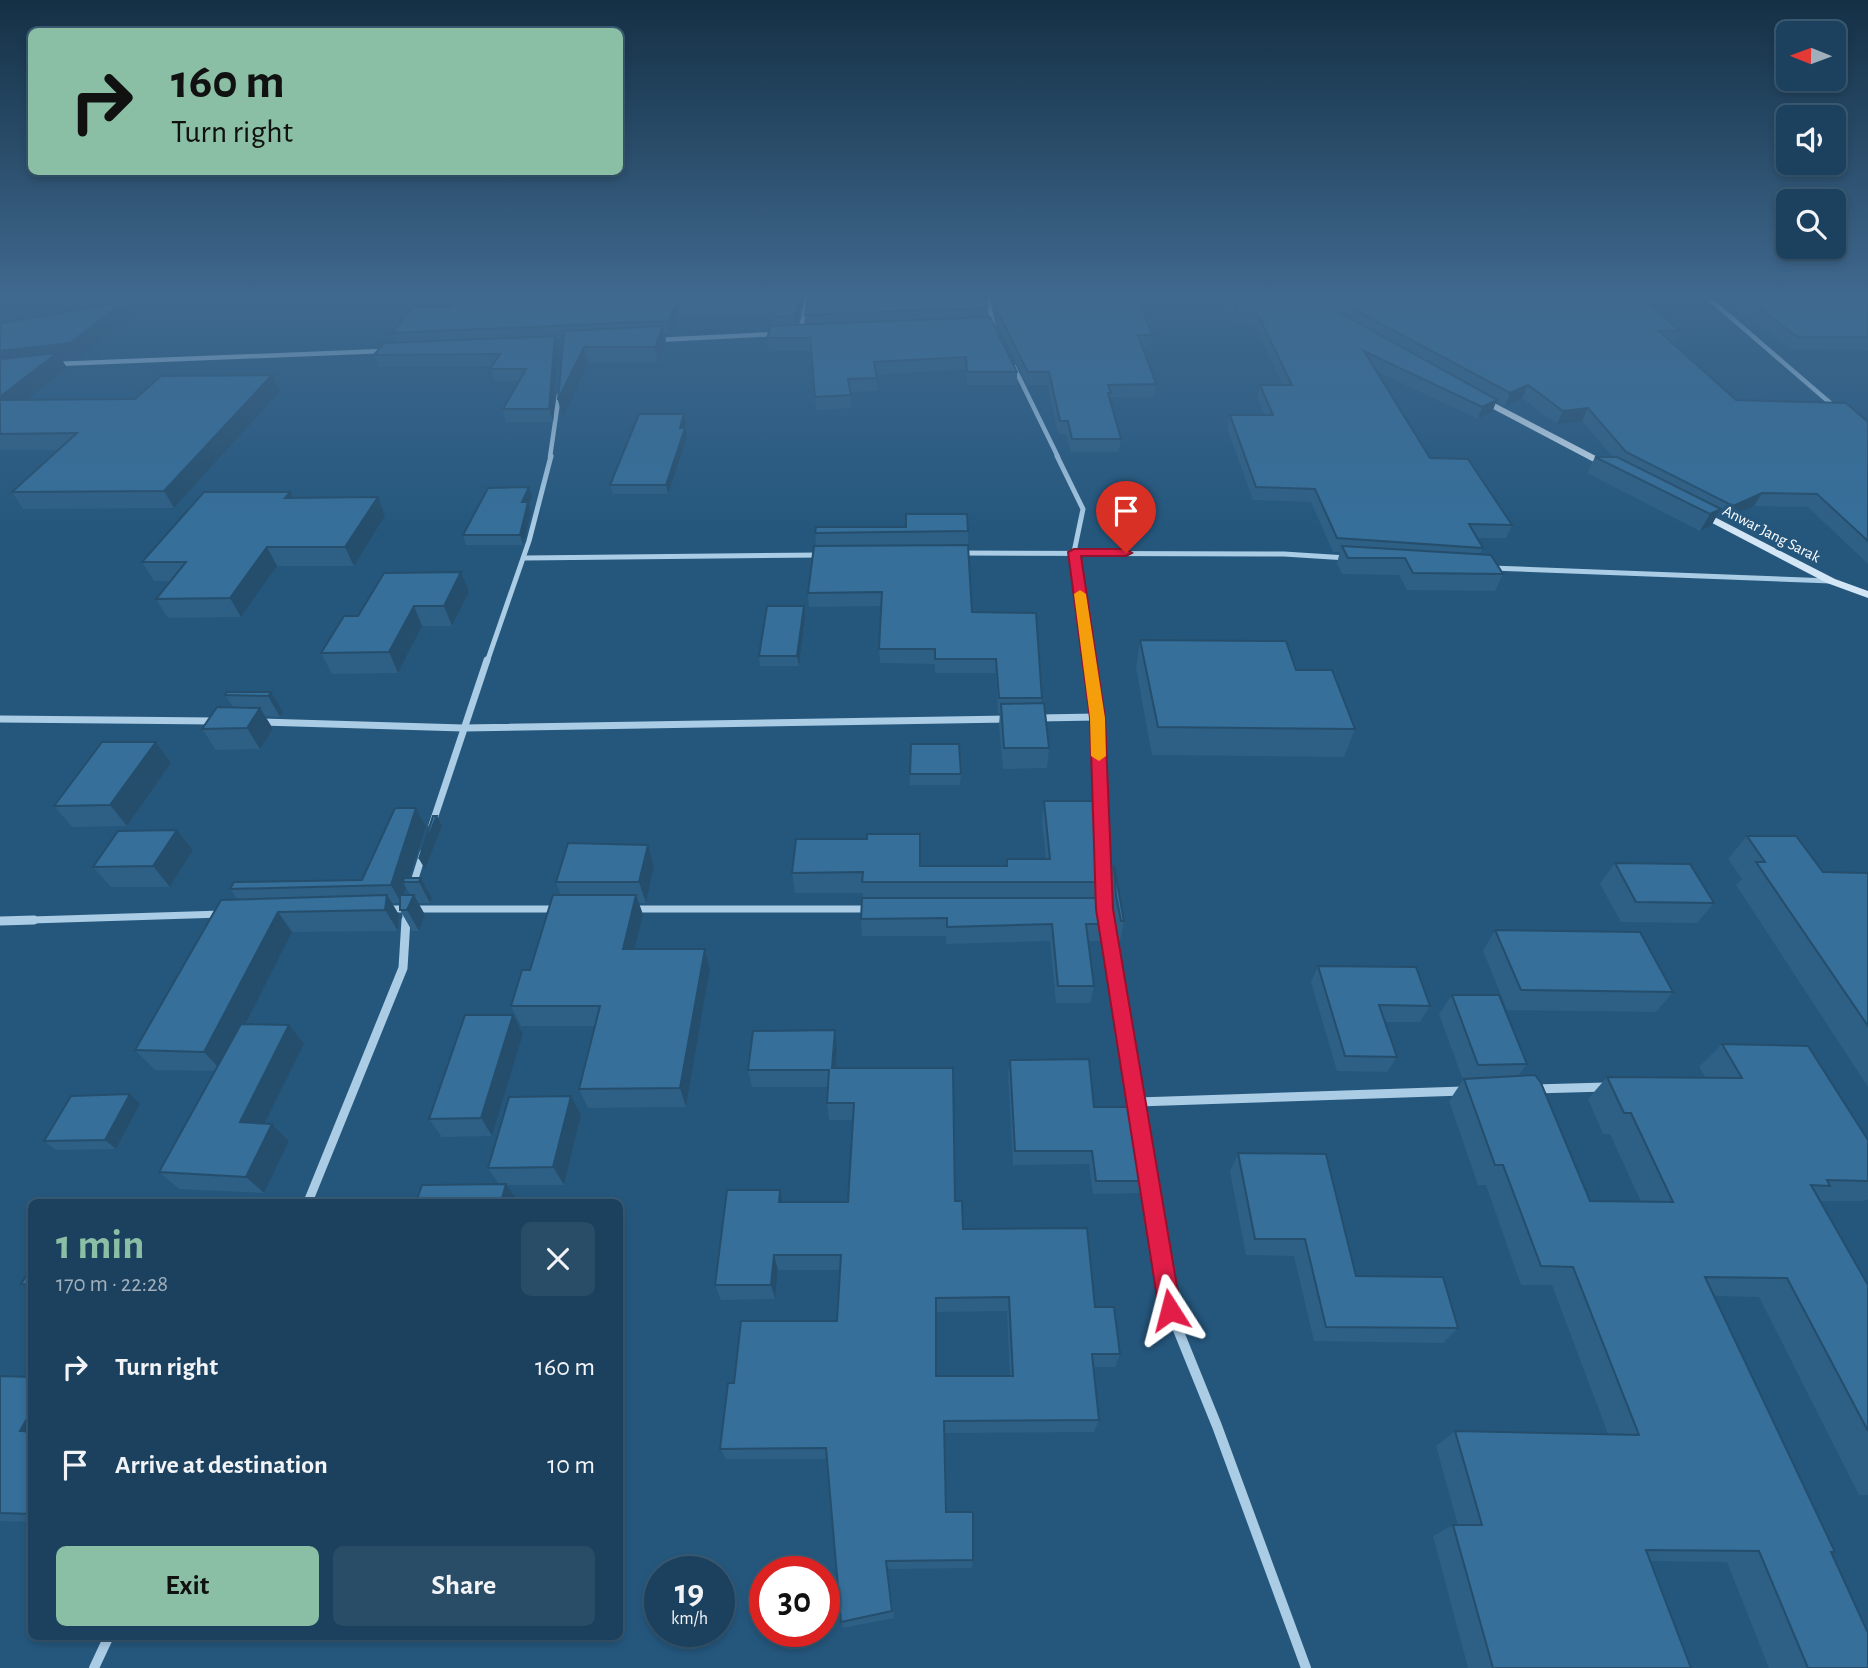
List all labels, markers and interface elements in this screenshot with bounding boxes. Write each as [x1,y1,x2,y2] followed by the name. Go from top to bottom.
[1776,21,1846,91] north arrow
[1776,21,1846,259] map controls
[56,56,147,147] icon: right
[171,58,285,107] text: 160 m
[1776,105,1846,175] button: sound
[171,116,293,148] text: Turn right
[1776,189,1846,259] button: search
[1096,481,1156,553] pin
[1107,492,1145,530] icon: arrive
[1720,502,1824,566] street label: Anwar Jang Sarak
[521,1222,595,1296] button: close
[56,1224,145,1266] text: 1 min
[56,1273,168,1296] text: 170 m · 22:28
[1133,1273,1207,1347] position arrow
[56,1348,94,1386] icon: right
[115,1354,218,1380] text: Turn right
[535,1354,595,1380] text: 160 m
[56,1446,94,1484] icon: arrive
[115,1452,328,1478] text: Arrive at destination
[547,1452,595,1478] text: 10 m
[56,1546,319,1626] button: Exit
[333,1546,595,1626] button: Share
[749,1556,840,1647] speed limit sign: 30
[675,1575,704,1610] text: 19
[671,1610,708,1628] text: km/h

